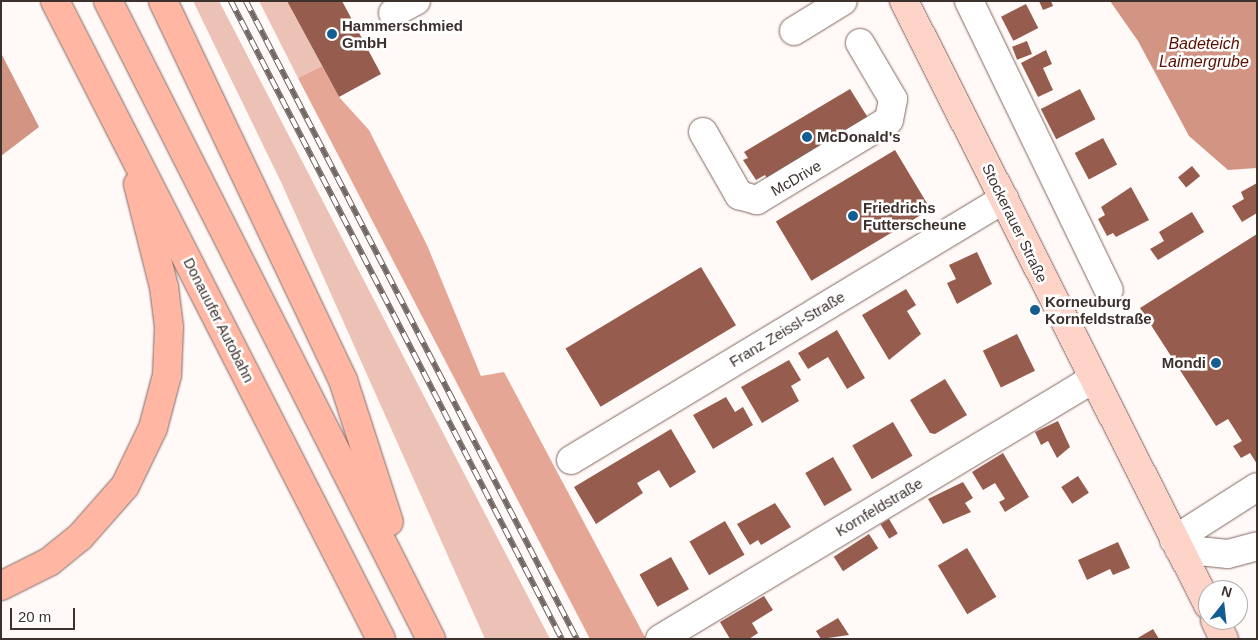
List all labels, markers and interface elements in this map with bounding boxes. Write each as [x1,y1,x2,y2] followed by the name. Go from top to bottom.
[342,16,463,51] place label: Hammerschmied GmbH
[326,28,338,40] marker: Hammerschmied GmbH
[1159,34,1249,72] water label: Badeteich Laimergrube
[817,128,901,146] place label: McDonald's
[801,131,813,143] marker: McDonald's
[768,156,824,200] street label: McDrive
[978,161,1052,285] street label: Stockerauer Straße
[863,198,966,233] place label: Friedrichs Futterscheune
[847,210,859,222] marker: Friedrichs Futterscheune
[180,254,258,386] street label: Donauufer Autobahn
[726,287,848,371] street label: Franz Zeissl-Straße
[1045,292,1152,327] place label: Korneuburg Kornfeldstraße
[1029,304,1041,316] marker: Korneuburg Kornfeldstraße
[1162,354,1206,372] place label: Mondi
[1210,357,1222,369] marker: Mondi
[832,474,926,540] street label: Kornfeldstraße
[1198,580,1248,630] north arrow
[1220,582,1234,601] text: N
[12,598,78,630] scale bar
[18,608,51,625] text: 20 m

